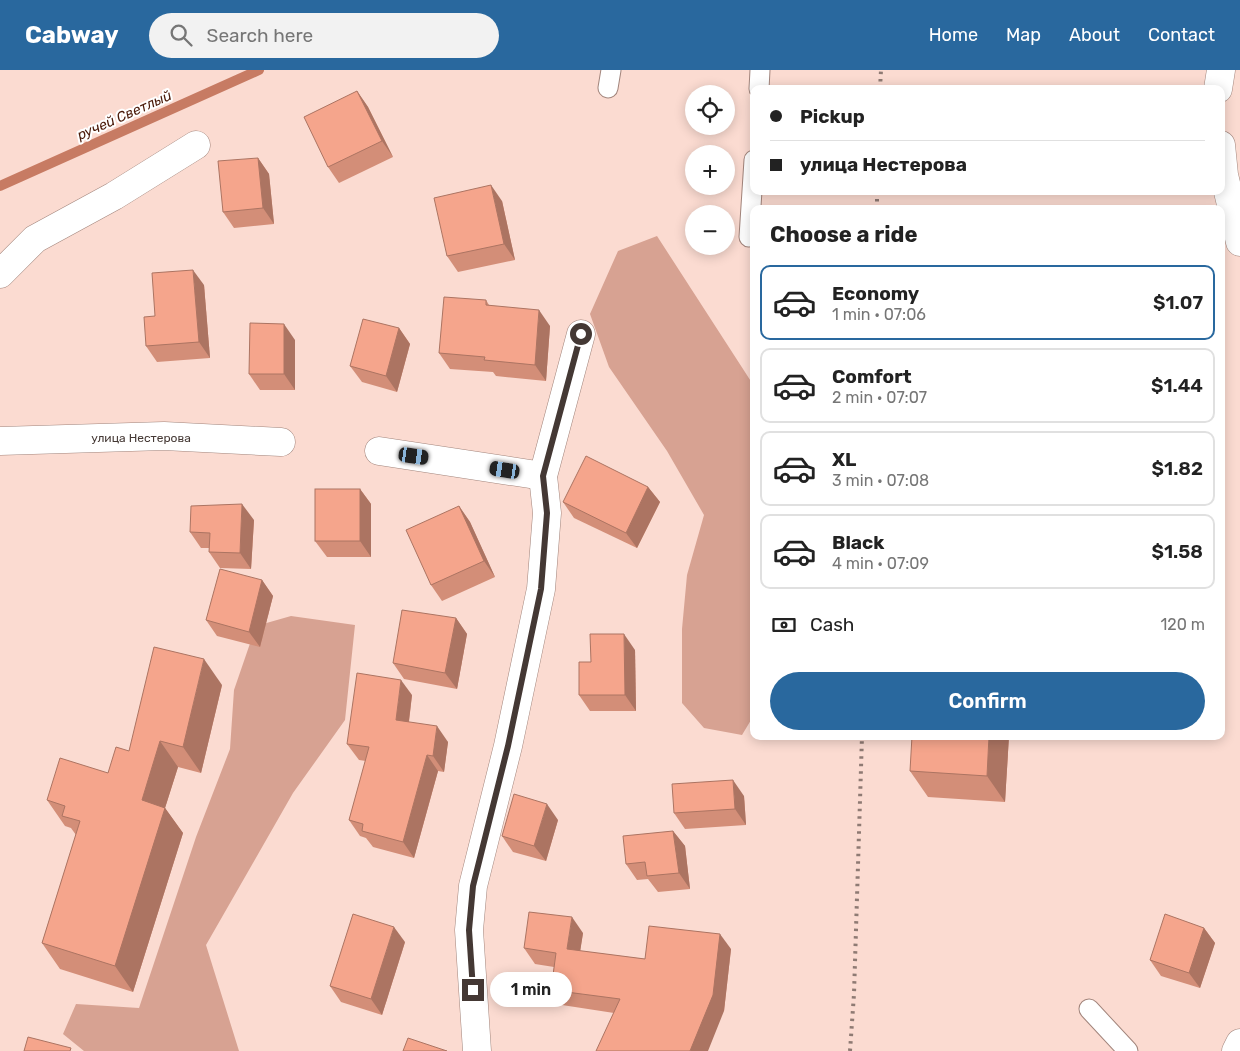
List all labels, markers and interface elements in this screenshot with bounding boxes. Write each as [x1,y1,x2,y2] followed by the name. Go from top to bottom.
[149,13,499,58] search box
[25,21,119,49] text: Cabway
[167,21,195,49] icon: search
[207,24,313,47] text: Search here
[929,24,978,46] text: Home
[1006,24,1041,46] text: Map
[1069,24,1120,46] text: About
[1148,24,1215,46] text: Contact
[685,85,735,255] map controls
[685,85,735,135] button: locate
[74,87,175,144] water label: ручей Светлый
[800,105,865,128] text: Pickup
[685,145,735,195] button: +
[800,153,967,176] text: улица Нестерова
[685,205,735,255] button: −
[770,221,917,248] text: Choose a ride
[772,280,817,325] icon: car
[832,282,919,305] text: Economy
[1153,291,1203,314] text: $1.07
[832,305,926,324] text: 1 min · 07:06
[570,323,592,345] route start
[772,363,817,408] icon: car
[832,365,912,388] text: Comfort
[1151,374,1203,397] text: $1.44
[832,388,927,407] text: 2 min · 07:07
[91,431,191,445] street label: улица Нестерова
[398,446,429,466] car
[772,446,817,491] icon: car
[832,448,856,471] text: XL
[1152,457,1203,480] text: $1.82
[489,460,520,480] car
[832,471,929,490] text: 3 min · 07:08
[772,529,817,574] icon: car
[832,531,884,554] text: Black
[1152,540,1203,563] text: $1.58
[832,554,929,573] text: 4 min · 07:09
[770,611,798,639] icon: cash
[810,613,854,636] text: Cash
[1160,615,1205,634] text: 120 m
[770,672,1205,730] button: Confirm
[490,972,573,1008] callout: 1 min
[462,979,484,1001] route end
[511,980,551,999] text: 1 min

